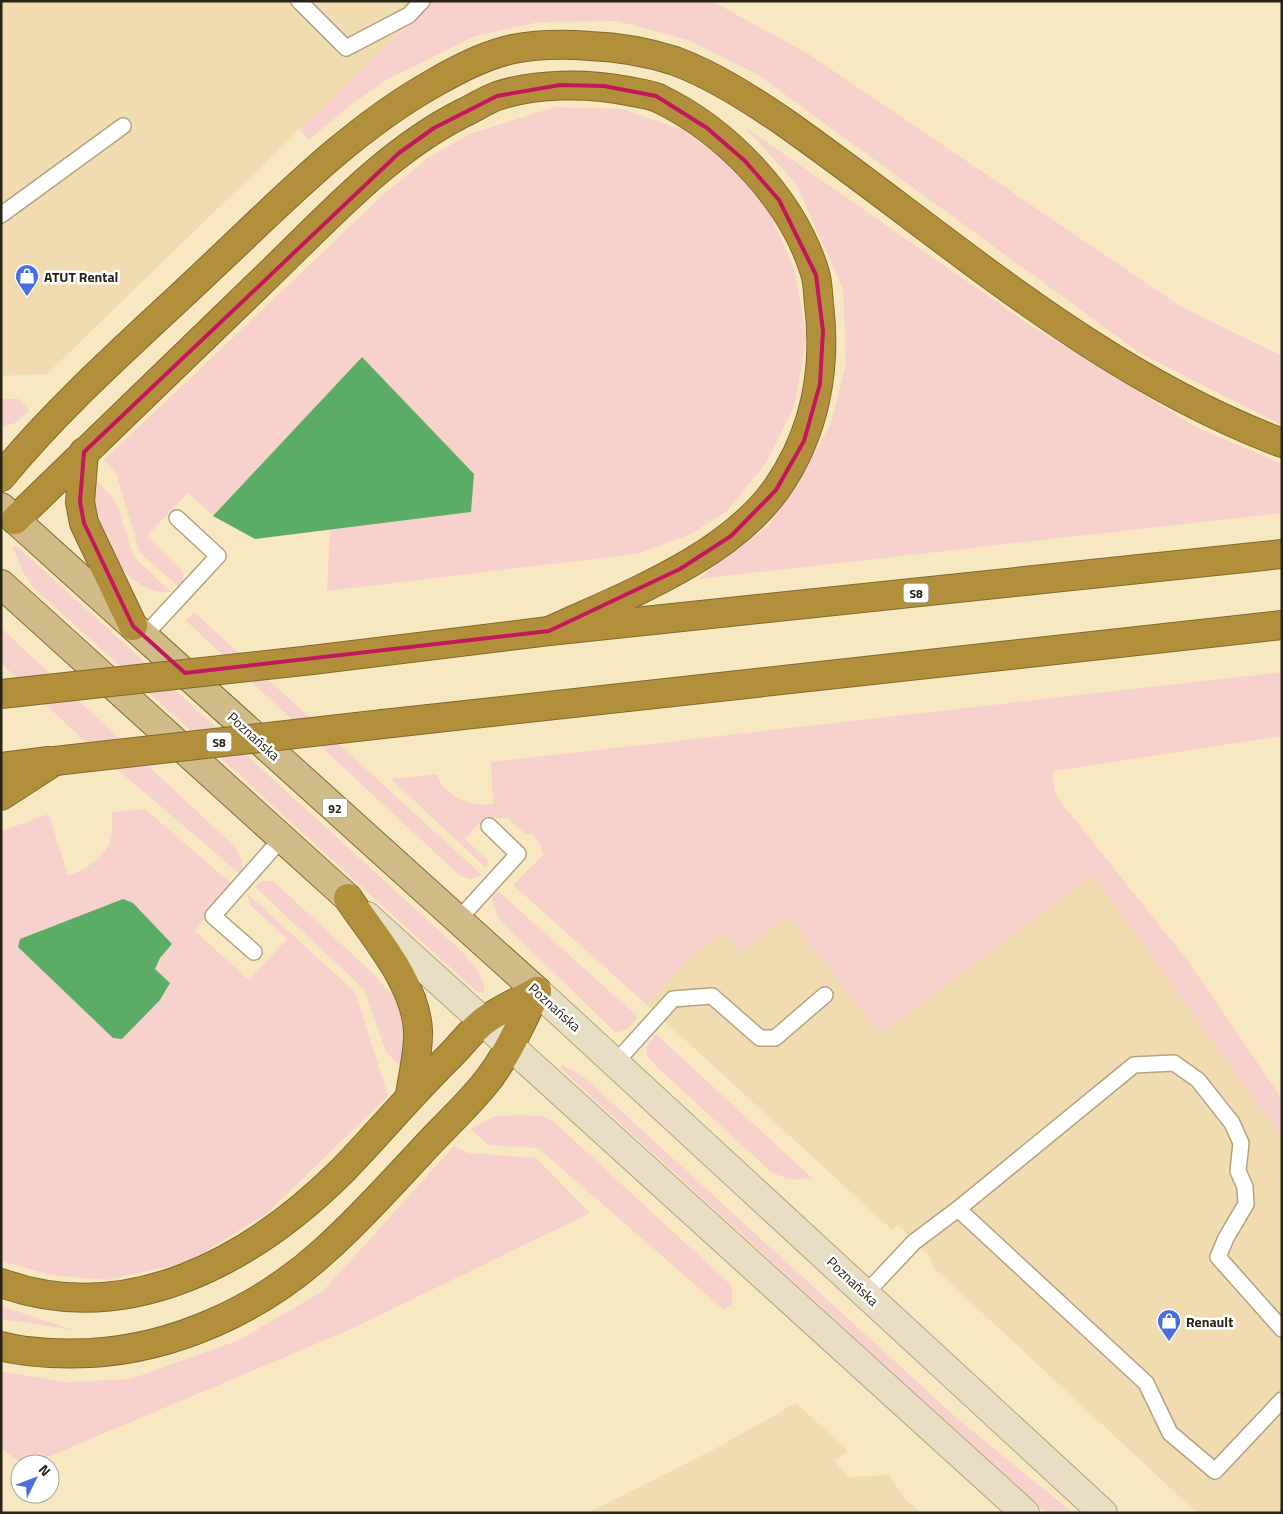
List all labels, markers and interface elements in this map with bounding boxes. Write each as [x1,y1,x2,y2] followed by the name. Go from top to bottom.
[14,263,40,297] shop icon: ATUT Rental
[44,266,118,287] place label: ATUT Rental
[904,584,928,602] road number: S8
[223,707,285,765] street label: Poznańska
[206,732,232,752] road number: S8
[322,798,348,818] road number: 92
[524,978,586,1036] street label: Poznańska
[822,1251,884,1311] street label: Poznańska
[1156,1308,1182,1342] shop icon: Renault
[1186,1311,1233,1332] place label: Renault
[10,1454,60,1504] north arrow
[34,1459,56,1481] text: N

